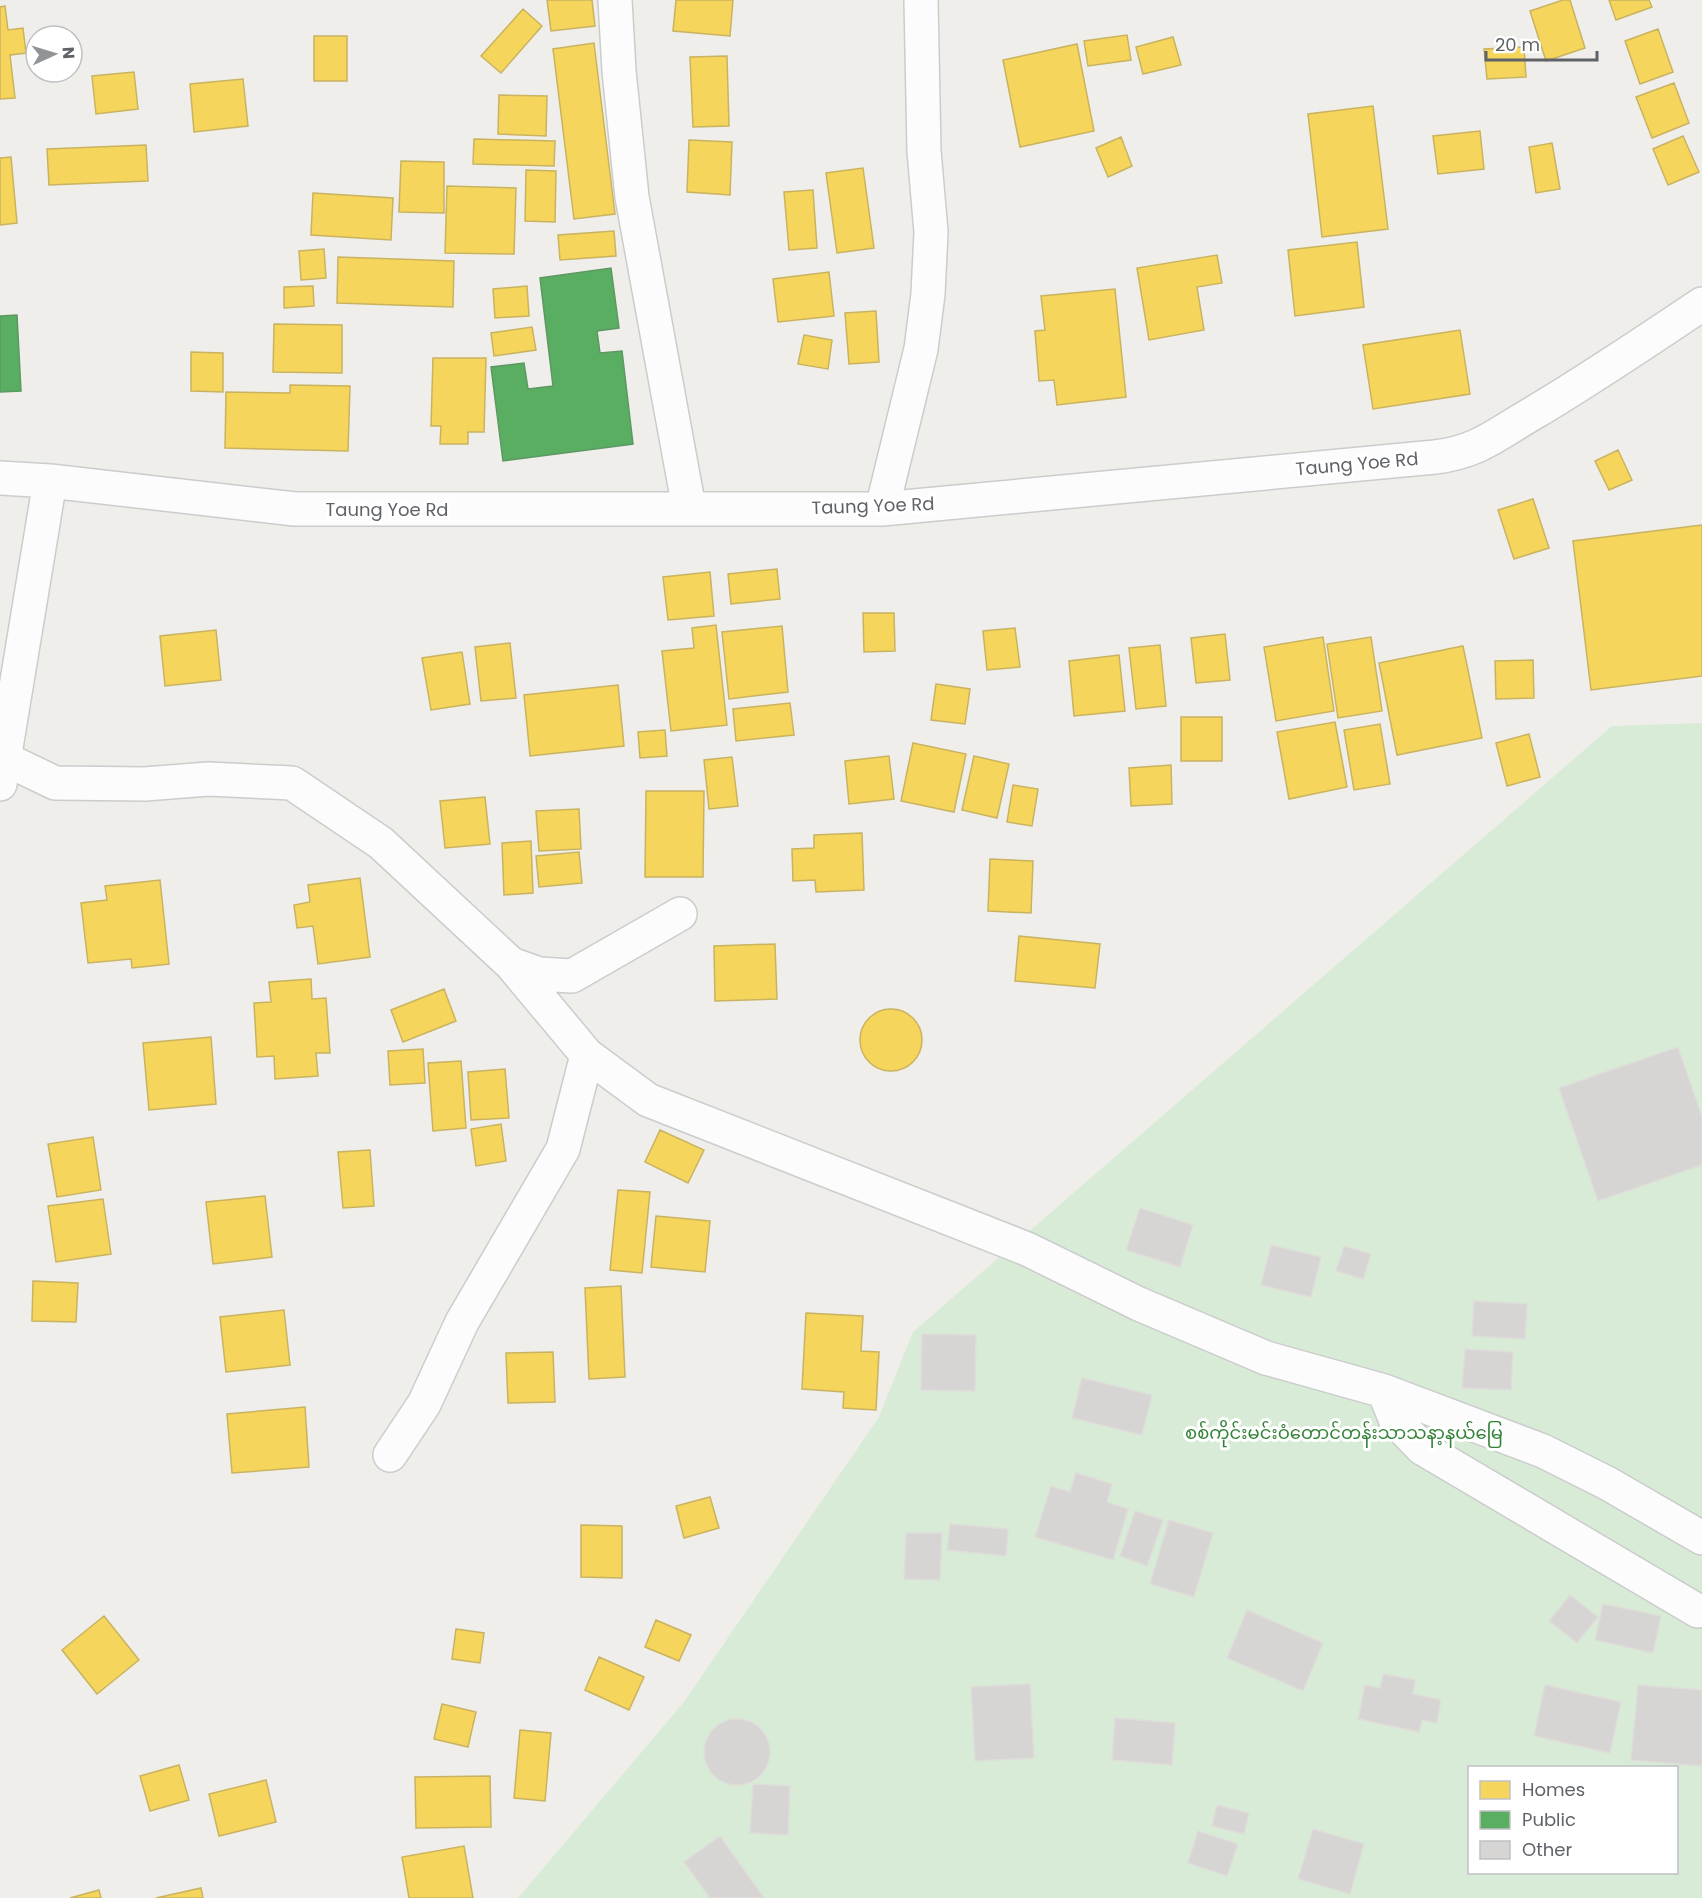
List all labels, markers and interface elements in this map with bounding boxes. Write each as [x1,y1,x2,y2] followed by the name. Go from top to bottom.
[24,24,84,84] north arrow
[1486,24,1597,62] scale bar
[1495,32,1540,57] text: 20 m
[57,46,80,60] text: N
[1295,446,1419,481] street label: Taung Yoe Rd
[811,491,935,520] street label: Taung Yoe Rd
[325,497,449,522] street label: Taung Yoe Rd
[1185,1419,1503,1448] park label: စစ်ကိုင်းမင်းဝံတောင်တန်းသာသနာ့နယ်မြေ
[1468,1766,1678,1874] legend
[1522,1777,1585,1802] text: Homes
[1522,1807,1576,1832] text: Public
[1522,1837,1572,1862] text: Other

